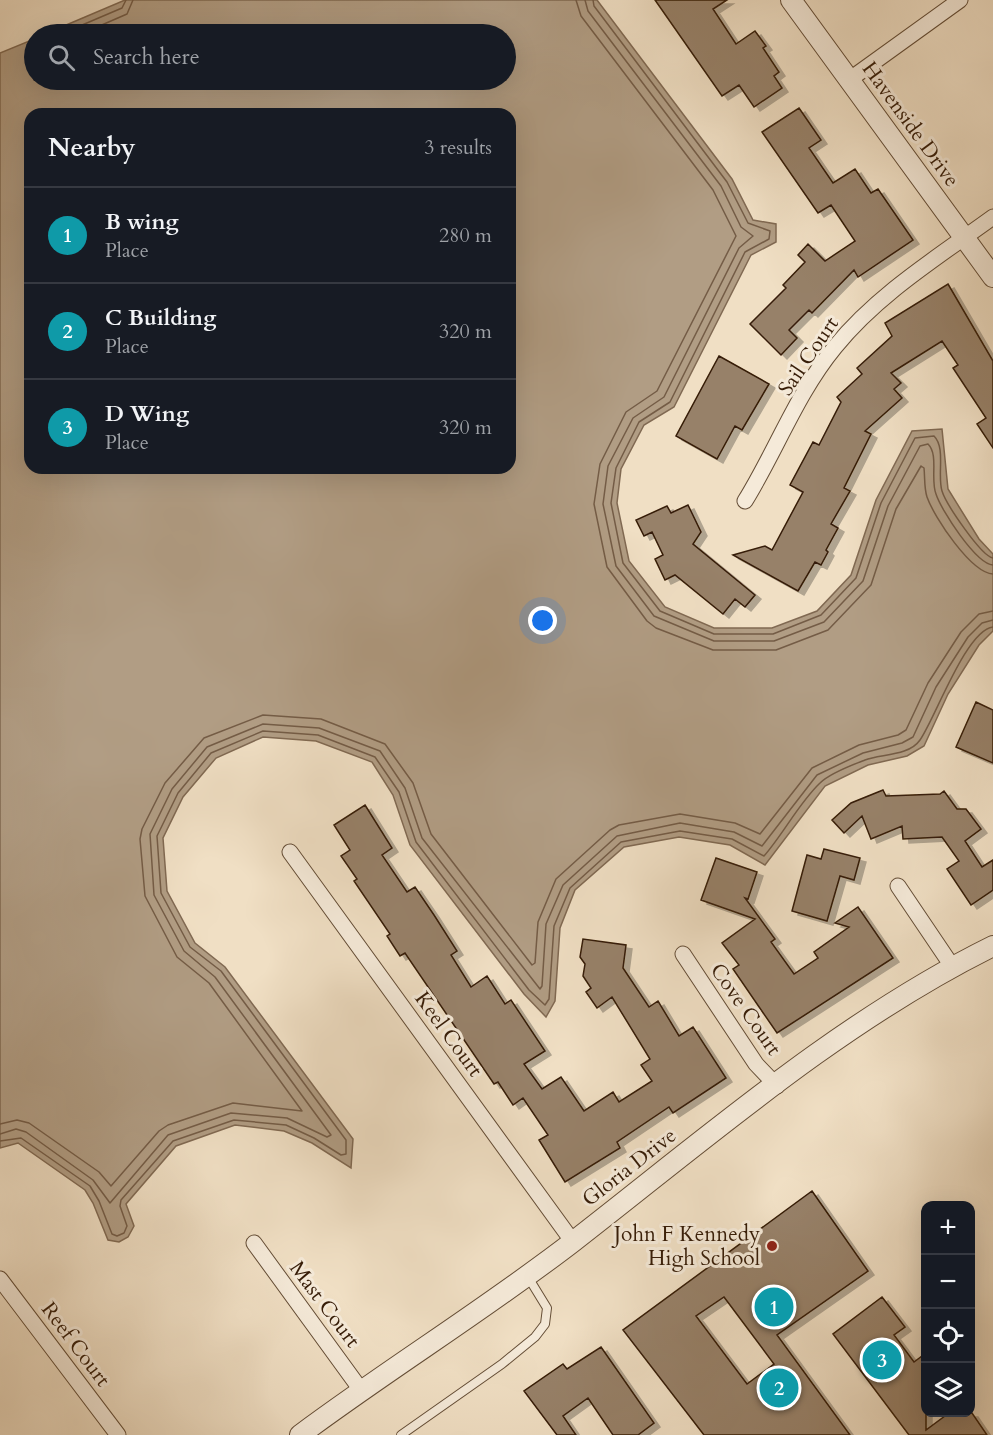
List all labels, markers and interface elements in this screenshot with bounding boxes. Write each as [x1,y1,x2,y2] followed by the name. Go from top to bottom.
[24,24,516,90] search box
[45,41,78,74] icon: search
[93,42,200,72] text: Search here
[855,56,966,193] street label: Havenside Drive
[48,130,136,165] text: Nearby
[424,134,492,161] text: 3 results
[105,207,179,237] text: B wing
[62,222,73,249] text: 1
[439,222,492,249] text: 280 m
[105,237,149,264] text: Place
[105,303,216,333] text: C Building
[771,311,846,402] street label: Sail Court
[62,318,73,345] text: 2
[439,318,492,345] text: 320 m
[105,333,149,360] text: Place
[105,399,189,429] text: D Wing
[62,414,73,441] text: 3
[439,414,492,441] text: 320 m
[105,429,149,456] text: Place
[528,606,557,635] your location
[703,957,788,1061] street label: Cove Court
[408,986,490,1083] street label: Keel Court
[576,1121,683,1213] street label: Gloria Drive
[921,1201,975,1417] map controls
[921,1201,975,1255] button: +
[611,1220,760,1273] place label: John F Kennedy High School
[765,1239,779,1253] marker: John F Kennedy High School
[283,1255,367,1354] street label: Mast Court
[921,1255,975,1309] button: −
[754,1284,794,1330] pin: 1
[34,1296,117,1393] street label: Reef Court
[921,1309,975,1363] button: locate
[862,1338,902,1382] pin: 3
[921,1363,975,1417] button: layers
[760,1366,798,1410] pin: 2

